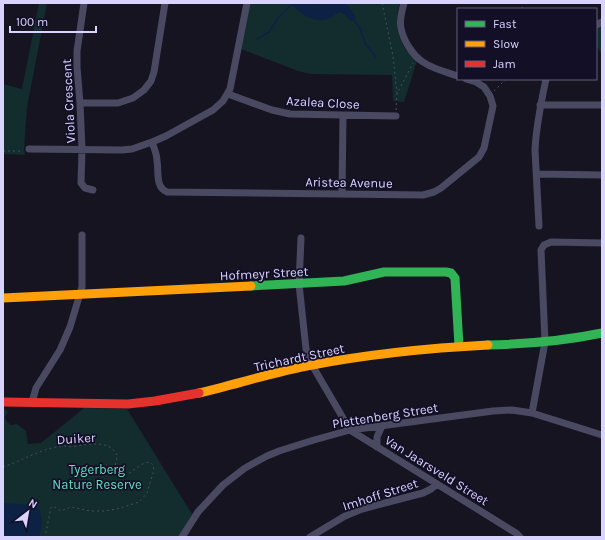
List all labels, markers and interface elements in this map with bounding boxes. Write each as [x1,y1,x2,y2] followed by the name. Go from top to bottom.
[10,8,96,34] scale bar
[457,8,597,80] legend
[16,15,48,29] text: 100 m
[493,17,517,31] text: Fast
[493,37,519,51] text: Slow
[493,57,516,71] text: Jam
[59,58,78,144] street label: Viola Crescent
[286,93,360,112] street label: Azalea Close
[305,174,393,191] street label: Aristea Avenue
[219,264,309,283] street label: Hofmeyr Street
[253,341,346,374] street label: Trichardt Street
[331,400,439,431] street label: Plettenberg Street
[56,430,96,447] street label: Duiker
[382,432,491,508] street label: Van Jaarsveld Street
[52,462,142,492] park label: Tygerberg Nature Reserve
[341,475,420,514] street label: Imhoff Street
[8,492,48,532] north arrow
[26,496,40,511] text: N

